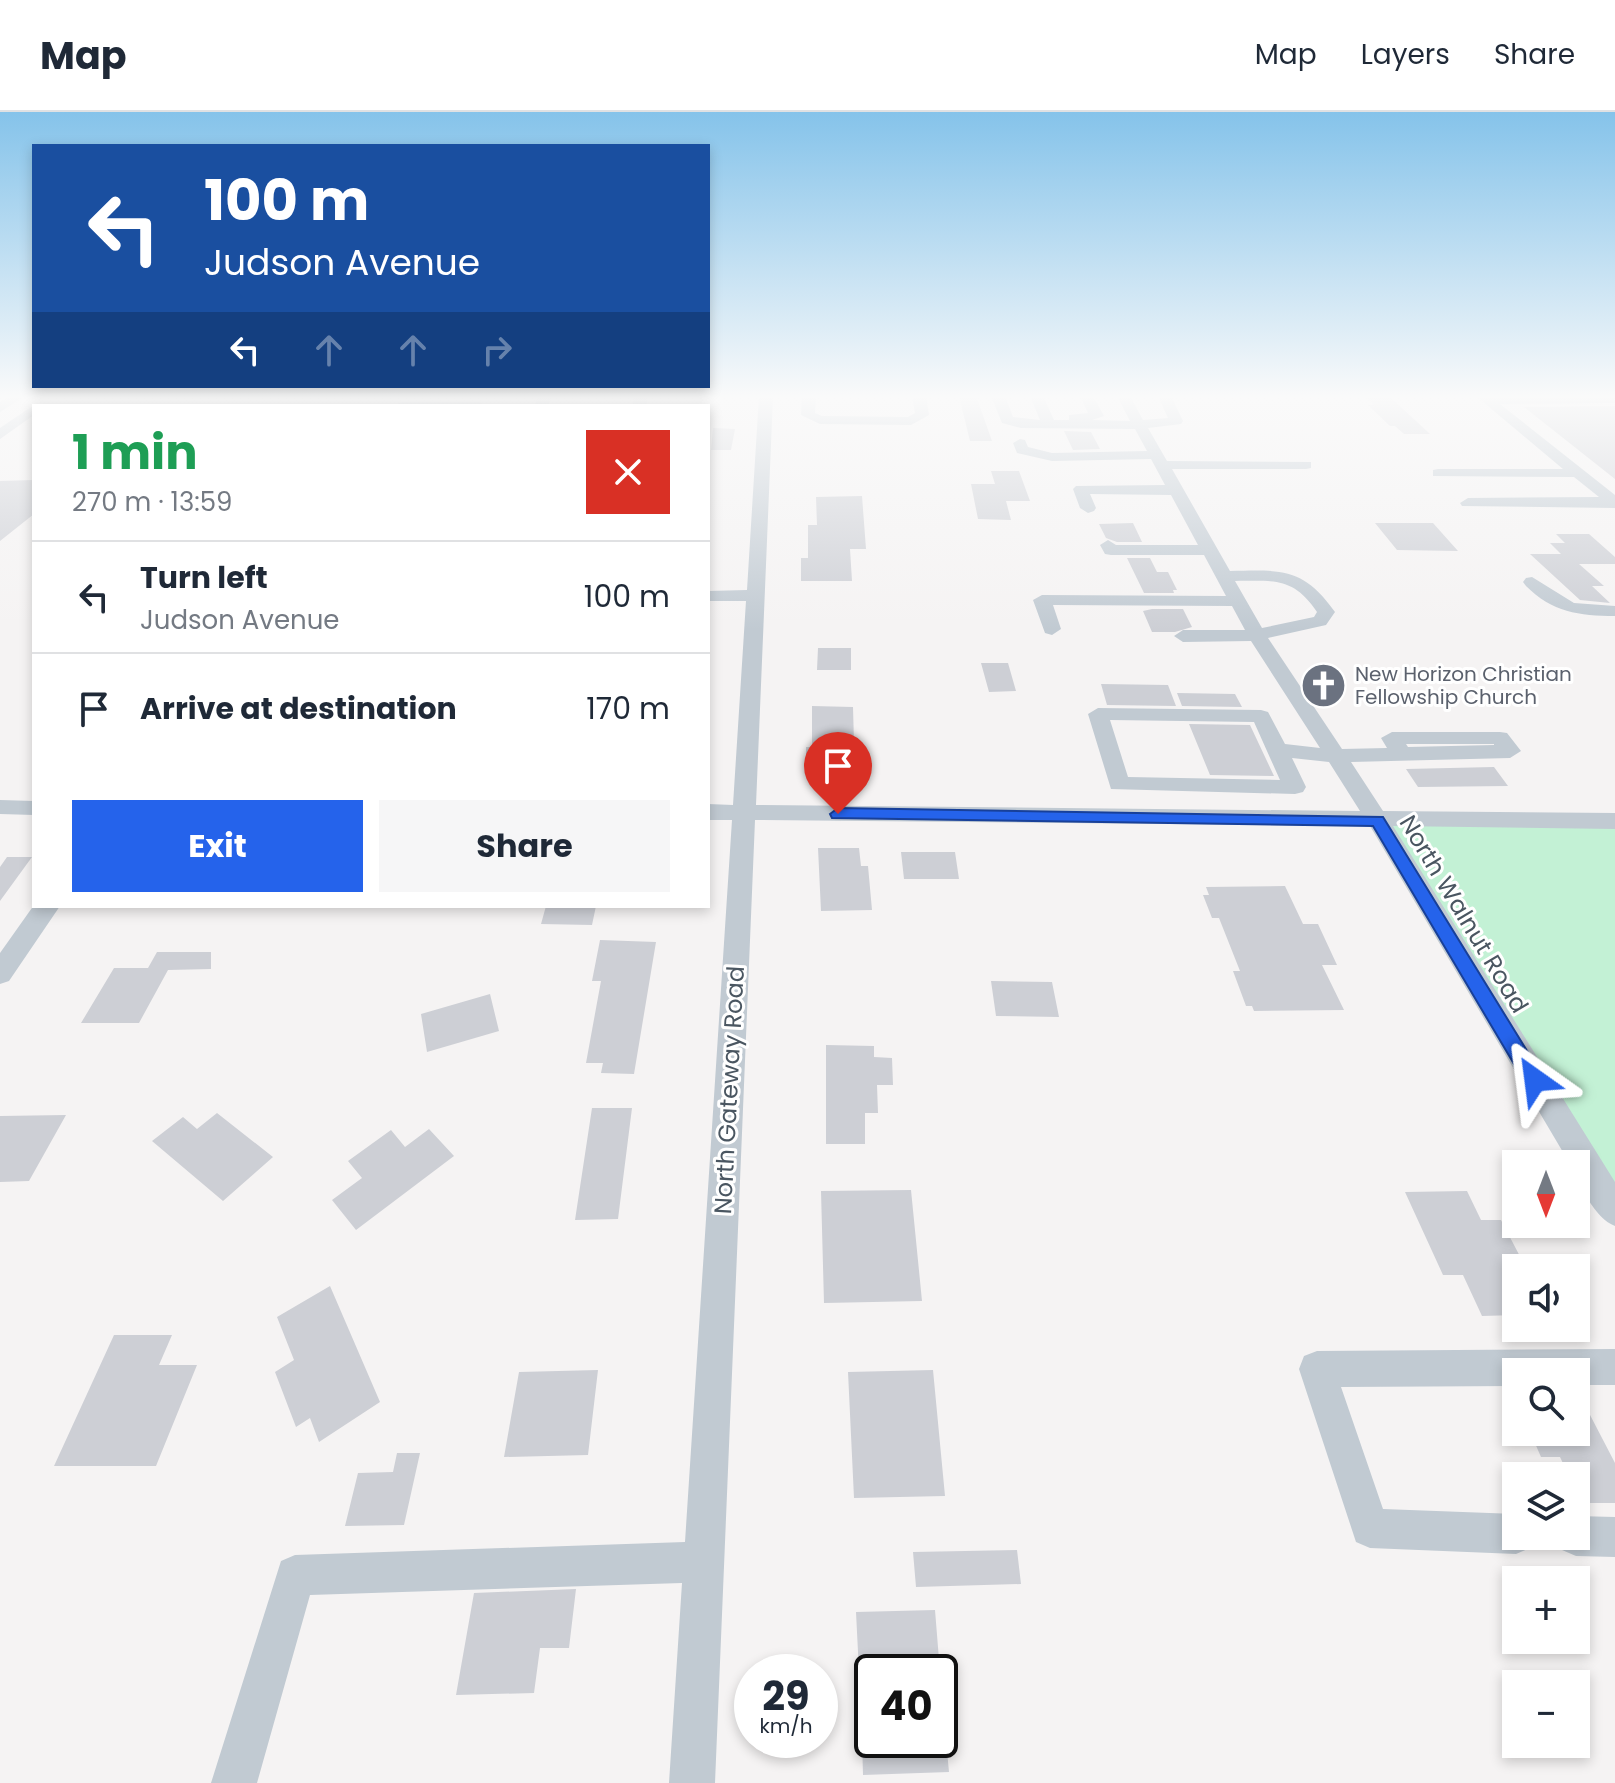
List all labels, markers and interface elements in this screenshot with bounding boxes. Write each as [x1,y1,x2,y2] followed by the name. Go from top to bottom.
[40,29,127,82] text: Map
[1255,35,1317,74] text: Map
[1361,35,1450,74] text: Layers
[1494,35,1575,74] text: Share
[204,161,369,240] text: 100 m
[72,176,176,280] icon: left
[204,237,480,288] text: Judson Avenue
[223,328,267,372] icon: left
[307,328,351,372] icon: ahead
[391,328,435,372] icon: ahead
[475,328,519,372] icon: right
[72,419,198,486] text: 1 min
[586,430,670,514] button: close
[72,484,232,520] text: 270 m · 13:59
[140,556,268,599] text: Turn left
[72,575,116,619] icon: left
[584,575,670,618] text: 100 m
[140,602,339,638] text: Judson Avenue
[1355,660,1572,711] place label: New Horizon Christian Fellowship Church
[1300,662,1348,710] church icon: New Horizon Christian Fellowship Church
[72,687,116,731] icon: arrive
[140,687,457,730] text: Arrive at destination
[586,687,670,730] text: 170 m
[804,732,872,814] pin
[816,744,860,788] icon: arrive
[72,800,363,892] button: Exit
[379,800,670,892] button: Share
[1392,809,1536,1019] street label: North Walnut Road
[706,965,752,1215] street label: North Gateway Road
[1493,1038,1577,1122] position arrow
[1502,1150,1590,1238] north arrow
[1502,1150,1590,1758] map controls
[1502,1254,1590,1342] button: sound
[1502,1358,1590,1446] button: search
[1502,1462,1590,1550] button: layers
[1502,1566,1590,1654] button: +
[854,1654,958,1758] speed limit sign: 40
[762,1668,810,1724] text: 29
[1502,1670,1590,1758] button: −
[759,1712,813,1740] text: km/h

